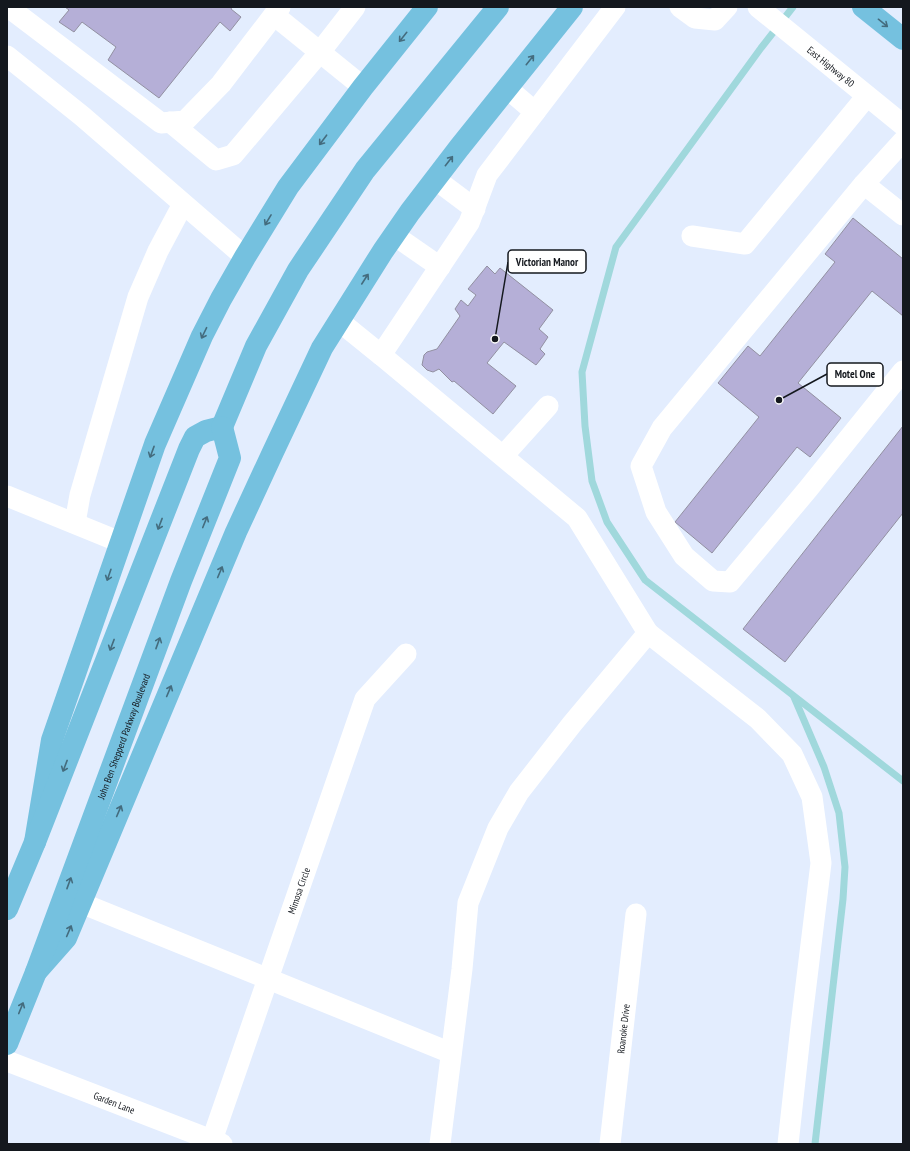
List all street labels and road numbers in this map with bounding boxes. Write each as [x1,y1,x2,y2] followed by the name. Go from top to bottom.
[804,44,857,90] street label: East Highway 80
[94,672,153,802] street label: John Ben Shepperd Parkway Boulevard
[285,866,313,916] street label: Mimosa Circle
[614,1003,633,1054] street label: Roanoke Drive
[92,1089,137,1117] street label: Garden Lane

